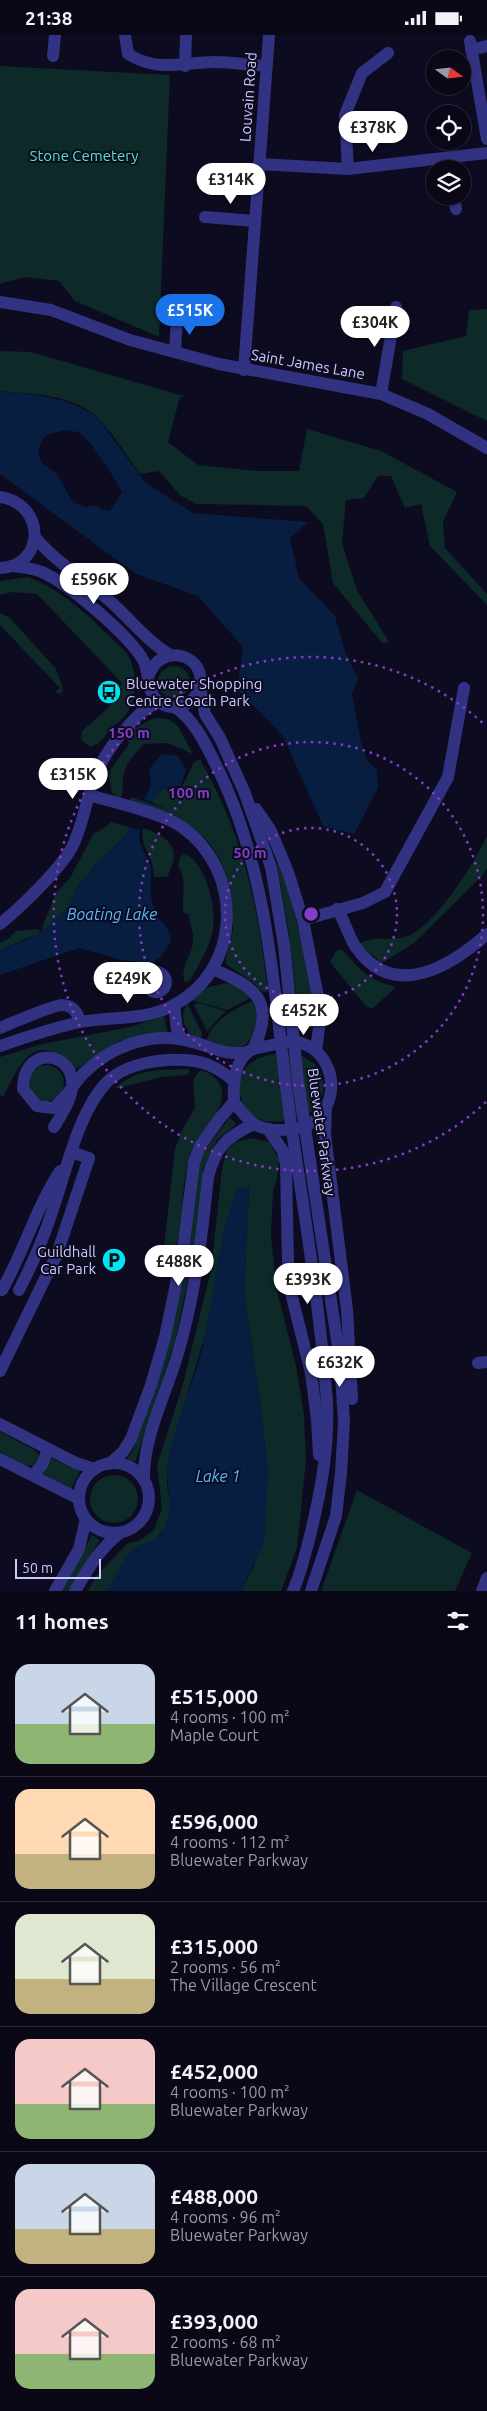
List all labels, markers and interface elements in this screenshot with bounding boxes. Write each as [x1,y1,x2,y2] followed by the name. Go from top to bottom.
[25,7,73,29] text: 21:38
[426,50,471,95] north arrow
[426,50,471,205] map controls
[236,51,260,143] street label: Louvain Road
[426,105,471,150] button: locate
[338,111,408,153] pin: £378K
[350,118,396,136] text: £378K
[30,147,138,164] park label: Stone Cemetery
[426,160,471,205] button: layers
[196,163,266,205] pin: £314K
[208,170,254,188] text: £314K
[155,293,225,336] pin: £515K
[167,301,213,319] text: £515K
[340,305,410,348] pin: £304K
[352,313,398,331] text: £304K
[250,346,366,382] street label: Saint James Lane
[59,563,129,605] pin: £596K
[71,570,117,588] text: £596K
[126,675,263,709] place label: Bluewater Shopping Centre Coach Park
[96,679,122,705] bus stop icon: Bluewater Shopping Centre Coach Park
[108,724,150,741] text: 150 m
[38,757,108,800] pin: £315K
[50,765,96,783] text: £315K
[168,784,210,801] text: 100 m
[233,844,267,861] text: 50 m
[67,905,157,923] water label: Boating Lake
[302,905,320,923] centre of rings
[93,961,163,1004] pin: £249K
[105,969,151,987] text: £249K
[269,993,339,1036] pin: £452K
[281,1001,327,1019] text: £452K
[305,1067,339,1197] street label: Bluewater Parkway
[37,1243,96,1277] place label: Guildhall Car Park
[144,1245,214,1287] pin: £488K
[101,1247,127,1273] parking icon: Guildhall Car Park
[156,1252,202,1270] text: £488K
[273,1263,343,1305] pin: £393K
[285,1270,331,1288] text: £393K
[305,1345,375,1388] pin: £632K
[317,1353,363,1371] text: £632K
[196,1467,240,1485] water label: Lake 1
[15,1556,101,1579] scale bar
[22,1560,53,1576] text: 50 m
[444,1607,472,1635] icon: filters
[15,1609,109,1633] text: 11 homes
[55,1684,115,1744] icon: home
[170,1684,258,1708] text: £515,000
[170,1708,290,1726] text: 4 rooms · 100 m²
[170,1726,259,1744] text: Maple Court
[55,1809,115,1869] icon: home
[170,1809,258,1833] text: £596,000
[170,1833,290,1851] text: 4 rooms · 112 m²
[170,1851,308,1869] text: Bluewater Parkway
[55,1934,115,1994] icon: home
[170,1934,258,1958] text: £315,000
[170,1958,281,1976] text: 2 rooms · 56 m²
[170,1976,317,1994] text: The Village Crescent
[55,2059,115,2119] icon: home
[170,2059,258,2083] text: £452,000
[170,2083,290,2101] text: 4 rooms · 100 m²
[170,2101,308,2119] text: Bluewater Parkway
[55,2184,115,2244] icon: home
[170,2184,258,2208] text: £488,000
[170,2208,281,2226] text: 4 rooms · 96 m²
[170,2226,308,2244] text: Bluewater Parkway
[55,2309,115,2369] icon: home
[170,2309,258,2333] text: £393,000
[170,2333,281,2351] text: 2 rooms · 68 m²
[170,2351,308,2369] text: Bluewater Parkway

